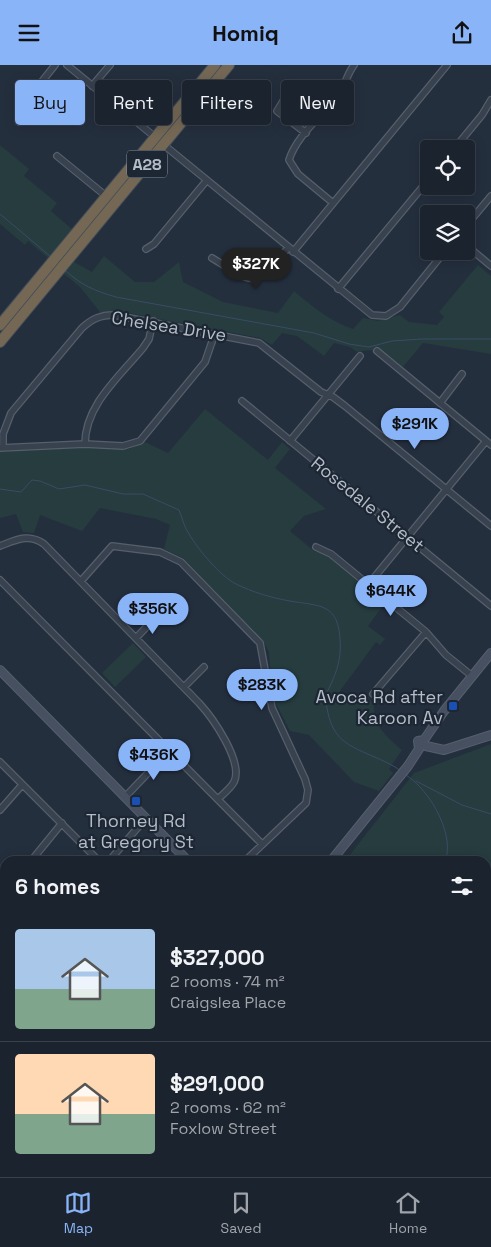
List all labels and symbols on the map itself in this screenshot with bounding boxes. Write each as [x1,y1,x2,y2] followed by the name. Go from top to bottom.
[127,151,167,177] road number: A28
[221,247,291,290] pin: $327K
[110,306,228,346] street label: Chelsea Drive
[380,407,450,450] pin: $291K
[307,451,429,557] street label: Rosedale Street
[356,575,426,617] pin: $644K
[118,593,188,635] pin: $356K
[227,669,297,711] pin: $283K
[315,685,443,729] place label: Avoca Rd after Karoon Av
[447,700,459,712] marker: Avoca Rd after Karoon Av
[119,739,189,781] pin: $436K
[130,795,142,807] marker: Thorney Rd at Gregory St
[78,809,194,853] place label: Thorney Rd at Gregory St

